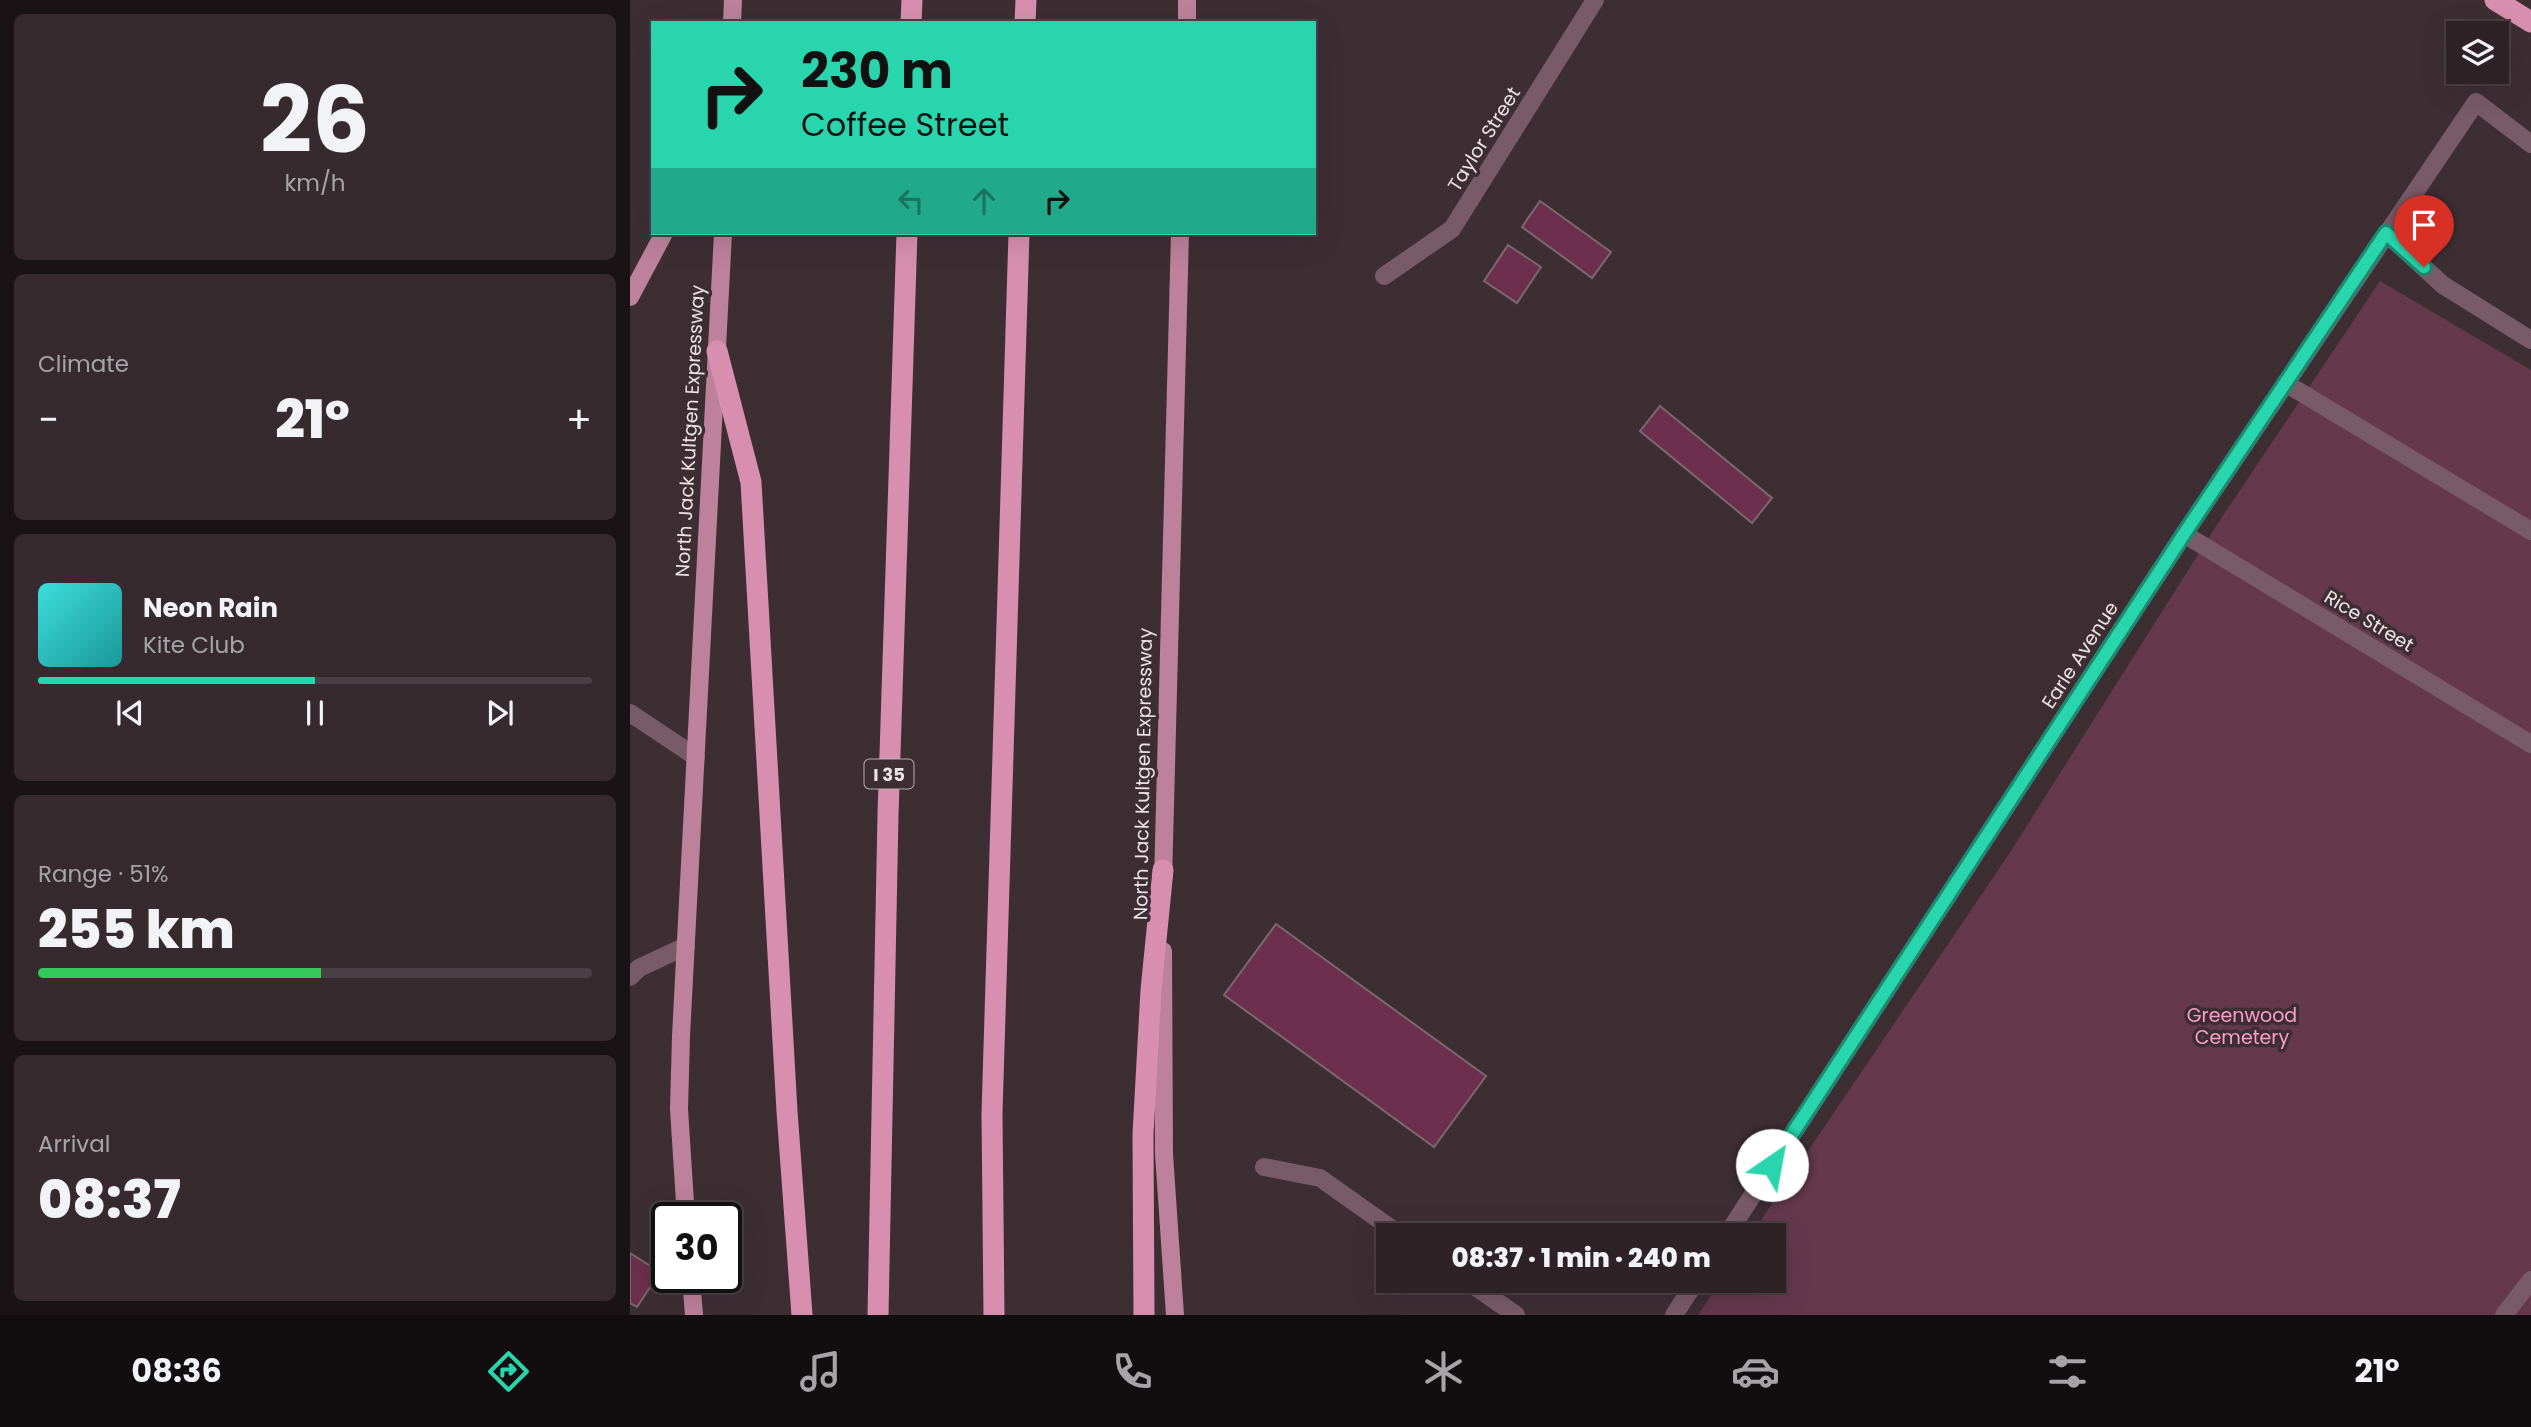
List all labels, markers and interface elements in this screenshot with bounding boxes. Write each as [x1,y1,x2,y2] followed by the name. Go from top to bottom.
[2446,21,2509,84] map controls
[2446,21,2509,84] button: layers
[801,37,953,105] text: 230 m
[686,49,777,140] icon: right
[260,56,370,184] text: 26
[1441,82,1527,196] street label: Taylor Street
[801,102,1009,147] text: Coffee Street
[284,167,346,199] text: km/h
[892,182,930,220] icon: left
[965,182,1003,220] icon: ahead
[1038,182,1076,220] icon: right
[2394,195,2454,267] pin
[2405,206,2443,244] icon: arrive
[669,284,711,578] street label: North Jack Kultgen Expressway
[38,348,129,380] text: Climate
[275,383,350,456] text: 21°
[38,393,59,446] text: −
[566,393,592,446] text: +
[2319,584,2419,658] street label: Rice Street
[143,590,278,626] text: Neon Rain
[2035,596,2125,714] street label: Earle Avenue
[1127,627,1159,921] street label: North Jack Kultgen Expressway
[143,629,245,661] text: Kite Club
[111,694,149,732] icon: previous
[296,694,334,732] icon: pause
[481,694,519,732] icon: next
[864,760,914,788] road number: I 35
[38,858,168,890] text: Range · 51%
[38,893,235,966] text: 255 km
[2187,1002,2297,1051] park label: Greenwood Cemetery
[38,1128,110,1160] text: Arrival
[1735,1128,1809,1202] position arrow
[38,1163,181,1236] text: 08:37
[651,1202,742,1293] speed limit sign: 30
[1451,1240,1711,1276] text: 08:37 · 1 min · 240 m
[484,1347,533,1396] icon: directions
[796,1347,845,1396] icon: music
[1108,1347,1157,1396] icon: phone
[1419,1347,1468,1396] icon: climate
[1731,1347,1780,1396] icon: car
[2043,1347,2092,1396] icon: filters
[131,1348,222,1393] text: 08:36
[2354,1348,2400,1393] text: 21°

